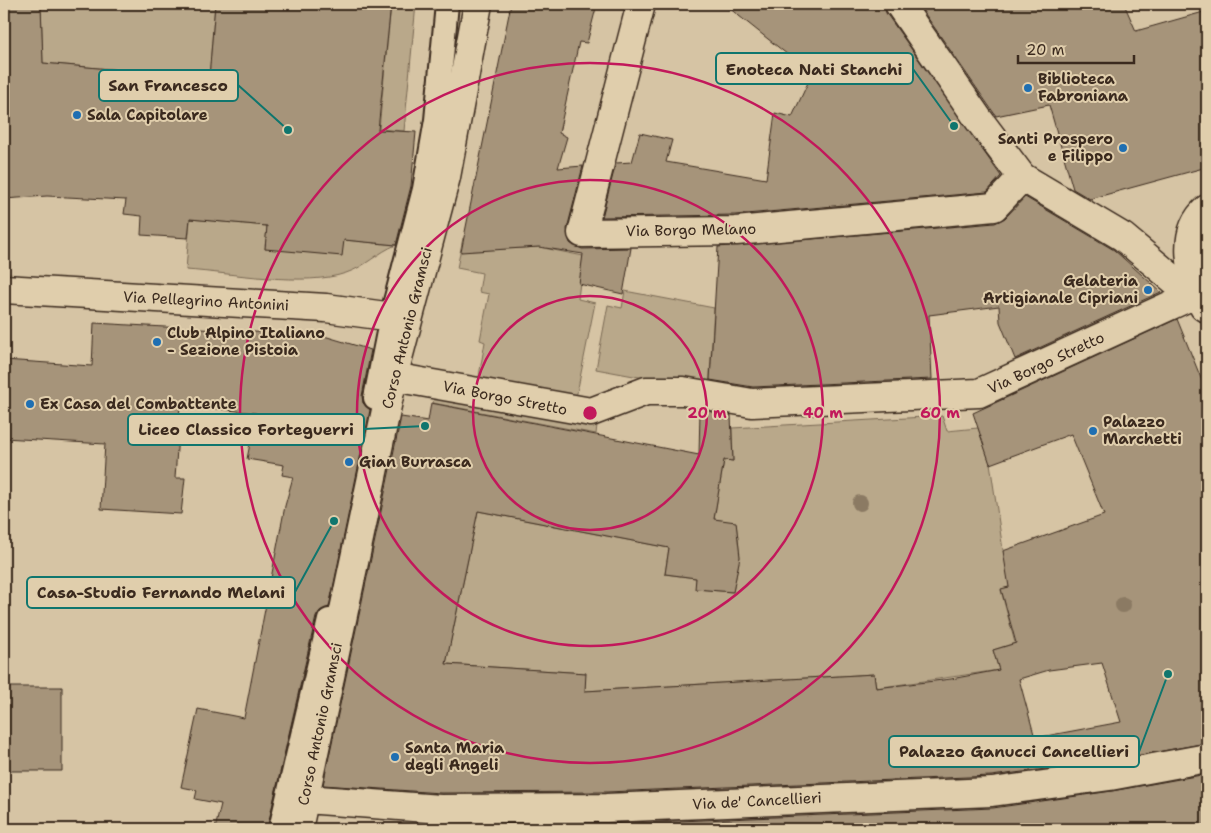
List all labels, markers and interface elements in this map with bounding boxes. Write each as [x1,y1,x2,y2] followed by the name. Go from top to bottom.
[1018,32,1135,64] scale bar
[1026,40,1065,60] text: 20 m
[716,53,913,84] callout: Enoteca Nati Stanchi
[726,59,903,80] text: Enoteca Nati Stanchi
[1038,69,1129,106] place label: Biblioteca Fabroniana
[99,70,238,101] callout: San Francesco
[108,75,228,96] text: San Francesco
[1022,82,1034,94] marker: Biblioteca Fabroniana
[87,105,208,125] place label: Sala Capitolare
[71,109,83,121] marker: Sala Capitolare
[998,129,1113,166] place label: Santi Prospero e Filippo
[1117,142,1129,154] marker: Santi Prospero e Filippo
[626,219,756,241] street label: Via Borgo Melano
[377,245,437,411] street label: Corso Antonio Gramsci
[983,271,1139,308] place label: Gelateria Artigianale Cipriani
[1142,284,1154,296] marker: Gelateria Artigianale Cipriani
[122,287,290,315] street label: Via Pellegrino Antonini
[167,323,325,360] place label: Club Alpino Italiano - Sezione Pistoia
[984,327,1108,399] street label: Via Borgo Stretto
[151,336,163,348] marker: Club Alpino Italiano - Sezione Pistoia
[441,376,569,420] street label: Via Borgo Stretto
[40,394,237,414] place label: Ex Casa del Combattente
[24,398,36,410] marker: Ex Casa del Combattente
[687,403,727,423] text: 20 m
[803,403,843,423] text: 40 m
[920,403,960,423] text: 60 m
[581,404,599,422] centre of rings
[1103,412,1182,449] place label: Palazzo Marchetti
[128,414,364,445] callout: Liceo Classico Forteguerri
[138,419,354,440] text: Liceo Classico Forteguerri
[1087,425,1099,437] marker: Palazzo Marchetti
[359,452,472,472] place label: Gian Burrasca
[343,456,355,468] marker: Gian Burrasca
[27,577,295,608] callout: Casa-Studio Fernando Melani
[37,582,285,603] text: Casa-Studio Fernando Melani
[293,641,347,807] street label: Corso Antonio Gramsci
[889,736,1139,767] callout: Palazzo Ganucci Cancellieri
[405,738,505,775] place label: Santa Maria degli Angeli
[899,741,1129,762] text: Palazzo Ganucci Cancellieri
[389,751,401,763] marker: Santa Maria degli Angeli
[692,788,822,814] street label: Via de' Cancellieri

